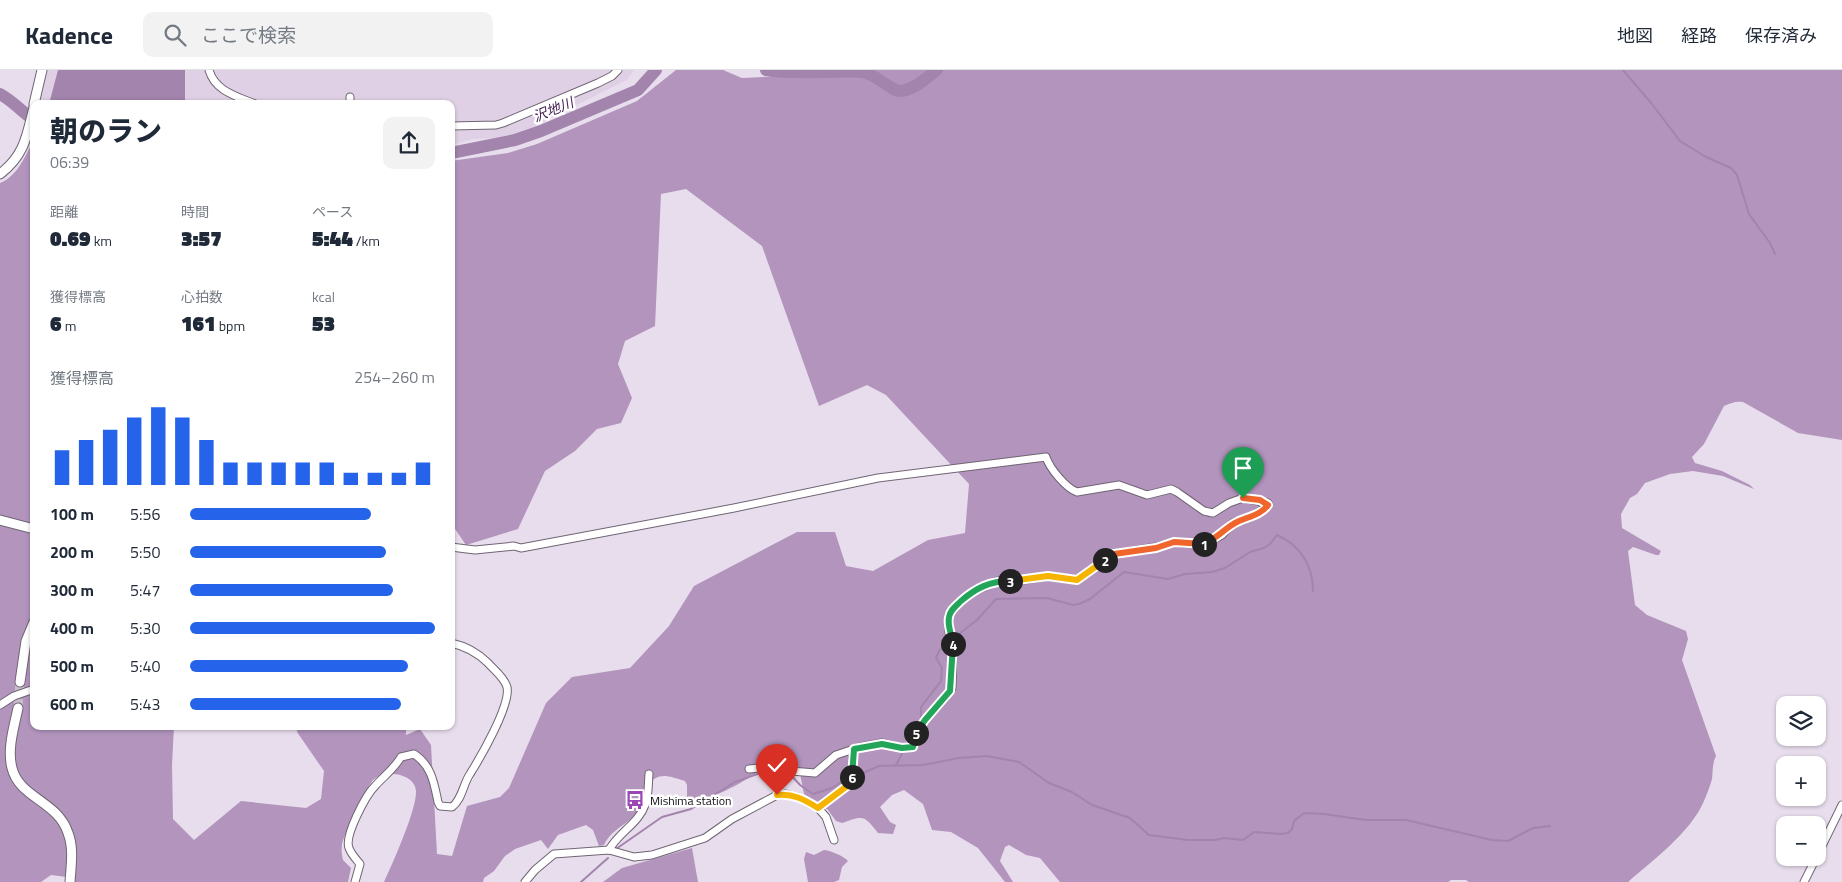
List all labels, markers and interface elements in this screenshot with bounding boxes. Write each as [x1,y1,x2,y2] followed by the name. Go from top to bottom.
[143,12,493,57] search box
[25,17,113,53] text: Kadence
[201,20,296,49] text: ここで検索
[161,21,189,49] icon: search
[1617,22,1653,49] text: 地図
[1681,22,1717,49] text: 経路
[1745,22,1817,49] text: 保存済み
[530,91,578,127] water label: 沢地川
[50,109,162,152] text: 朝のラン
[383,117,435,169] button: share
[50,150,89,174] text: 06:39
[50,201,78,222] text: 距離
[181,201,209,222] text: 時間
[312,201,353,222] text: ペース
[50,222,91,254] text: 0.69
[181,222,222,254] text: 3:57
[312,222,353,254] text: 5:44
[91,230,112,251] text: km
[353,230,380,251] text: /km
[50,286,106,307] text: 獲得標高
[181,286,223,307] text: 心拍数
[312,286,335,307] text: kcal
[50,307,62,339] text: 6
[181,307,216,339] text: 161
[312,307,335,339] text: 53
[62,315,76,336] text: m
[216,315,245,336] text: bpm
[354,365,435,389] text: 254–260 m
[50,366,114,390] text: 獲得標高
[1222,447,1264,498] pin
[1229,454,1257,482] icon: arrive
[50,502,94,526] text: 100 m
[130,502,160,526] text: 5:56
[1192,532,1216,556] pin: 1
[1201,534,1208,555] text: 1
[50,540,94,564] text: 200 m
[130,540,160,564] text: 5:50
[1092,548,1118,572] pin: 2
[1102,550,1109,571] text: 2
[998,568,1022,594] pin: 3
[1007,571,1014,592] text: 3
[50,578,94,602] text: 300 m
[130,578,160,602] text: 5:47
[50,616,94,640] text: 400 m
[130,616,160,640] text: 5:30
[940,632,966,656] pin: 4
[950,634,957,655] text: 4
[50,654,94,678] text: 500 m
[130,654,160,678] text: 5:40
[50,692,94,716] text: 600 m
[130,692,160,716] text: 5:43
[1776,696,1826,866] map controls
[1776,696,1826,746] button: layers
[904,720,928,746] pin: 5
[913,723,920,744] text: 5
[756,744,798,795] pin
[763,751,791,779] icon: check
[1776,756,1826,806] button: +
[840,764,864,790] pin: 6
[849,767,856,788] text: 6
[624,789,646,811] bus stop icon: Mishima station
[650,791,731,810] place label: Mishima station
[1776,816,1826,866] button: −

